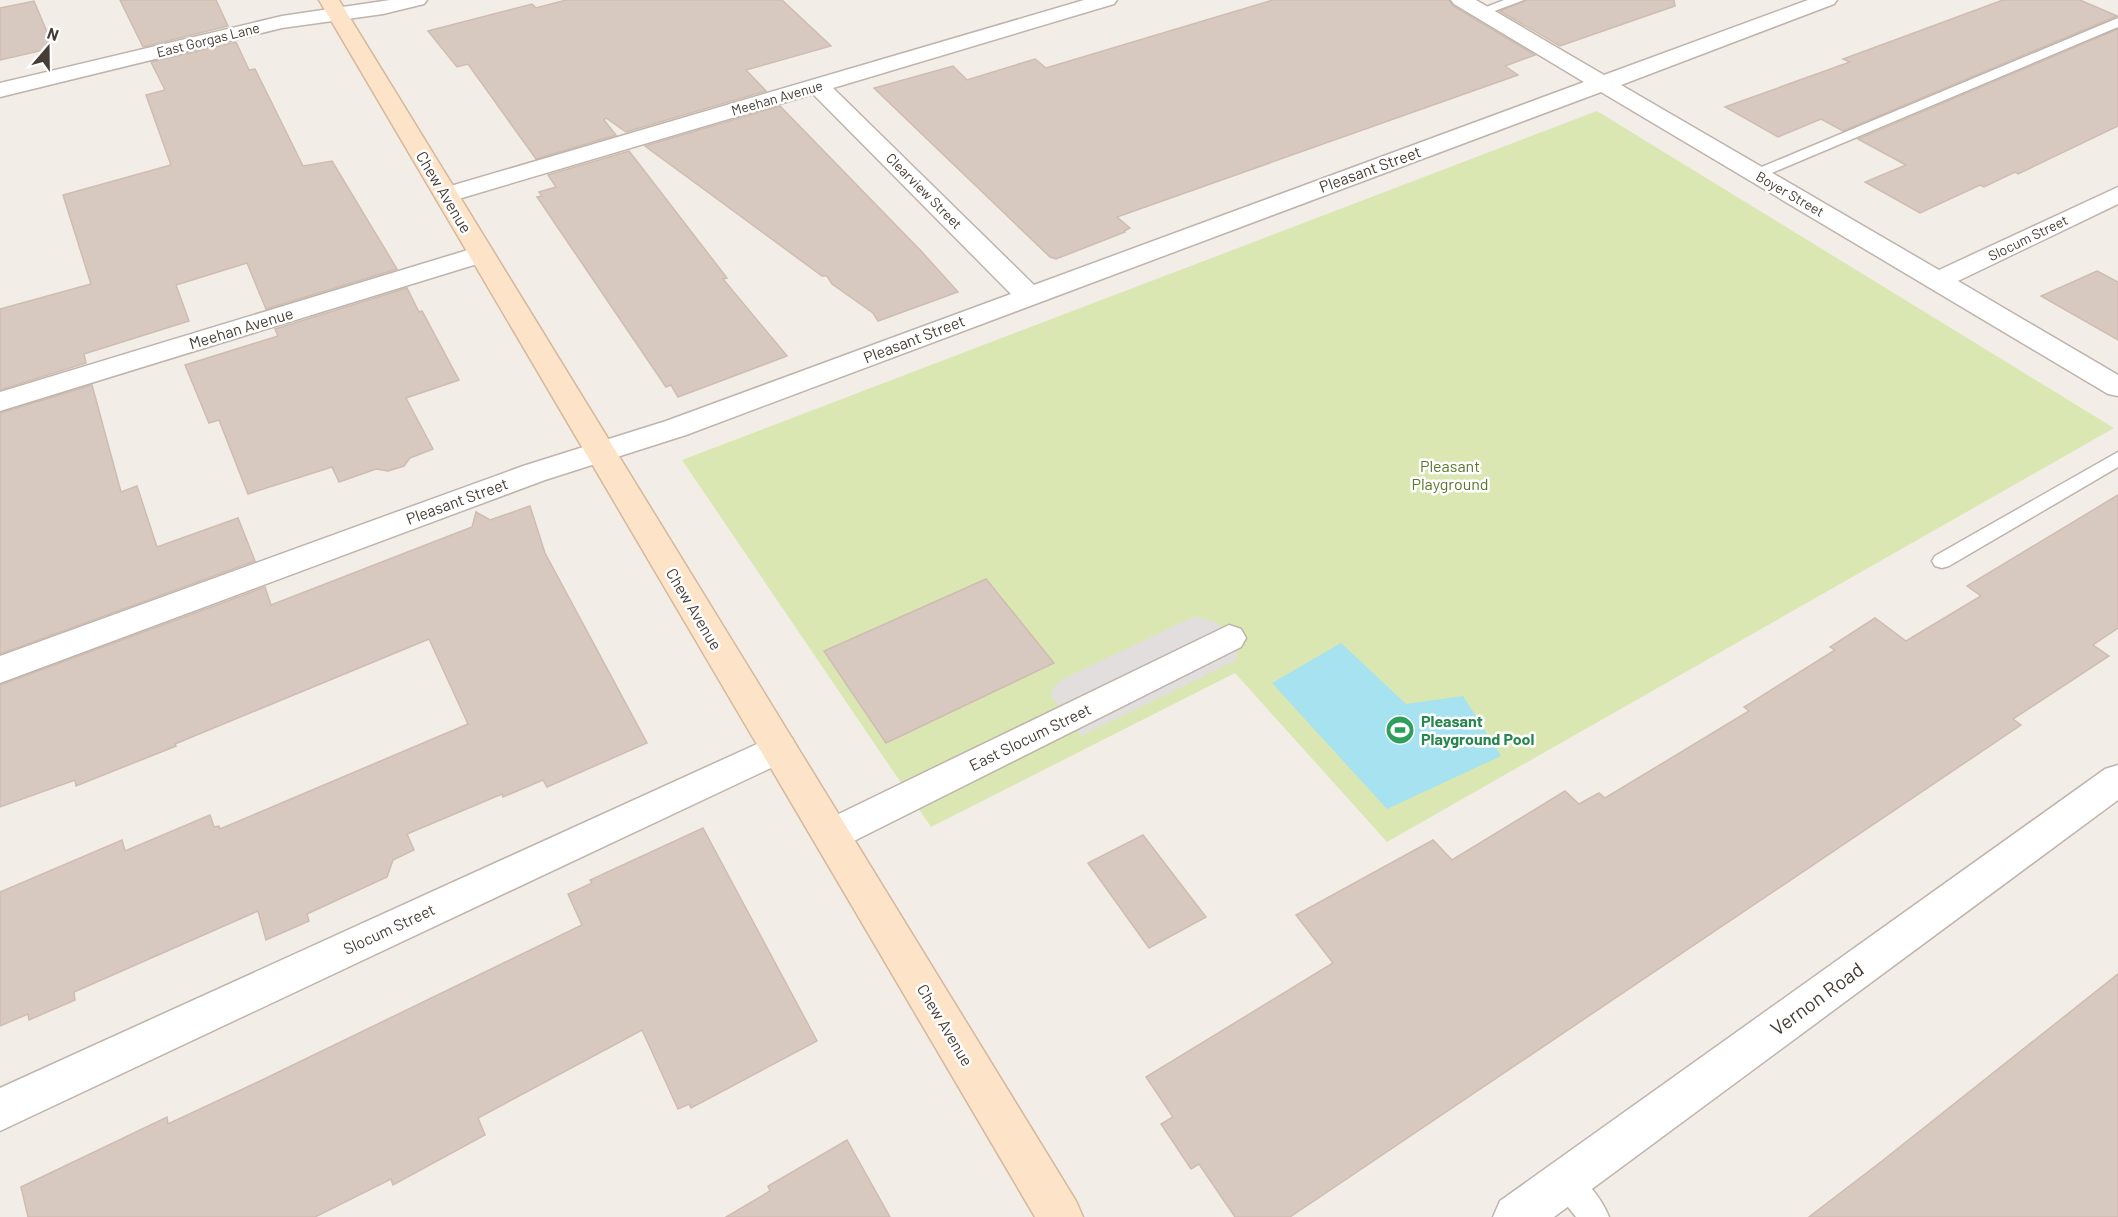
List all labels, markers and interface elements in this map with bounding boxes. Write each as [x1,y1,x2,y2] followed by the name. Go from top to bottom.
[18,18,78,78] north arrow
[155,18,261,61] street label: East Gorgas Lane
[45,23,62,44] text: N
[729,76,825,119] street label: Meehan Avenue
[1316,141,1423,196] street label: Pleasant Street
[413,147,476,236] street label: Chew Avenue
[883,149,966,232] street label: Clearview Street
[1753,167,1827,220] street label: Boyer Street
[1985,211,2070,264] street label: Slocum Street
[186,303,295,352] street label: Meehan Avenue
[860,310,967,367] street label: Pleasant Street
[1411,456,1489,493] park label: Pleasant Playground
[403,473,510,528] street label: Pleasant Street
[663,564,726,653] street label: Chew Avenue
[966,699,1094,774] street label: East Slocum Street
[1421,711,1535,748] place label: Pleasant Playground Pool
[1384,714,1416,746] sports icon: Pleasant Playground Pool
[340,899,438,958] street label: Slocum Street
[1765,956,1868,1040] street label: Vernon Road
[914,980,977,1069] street label: Chew Avenue

